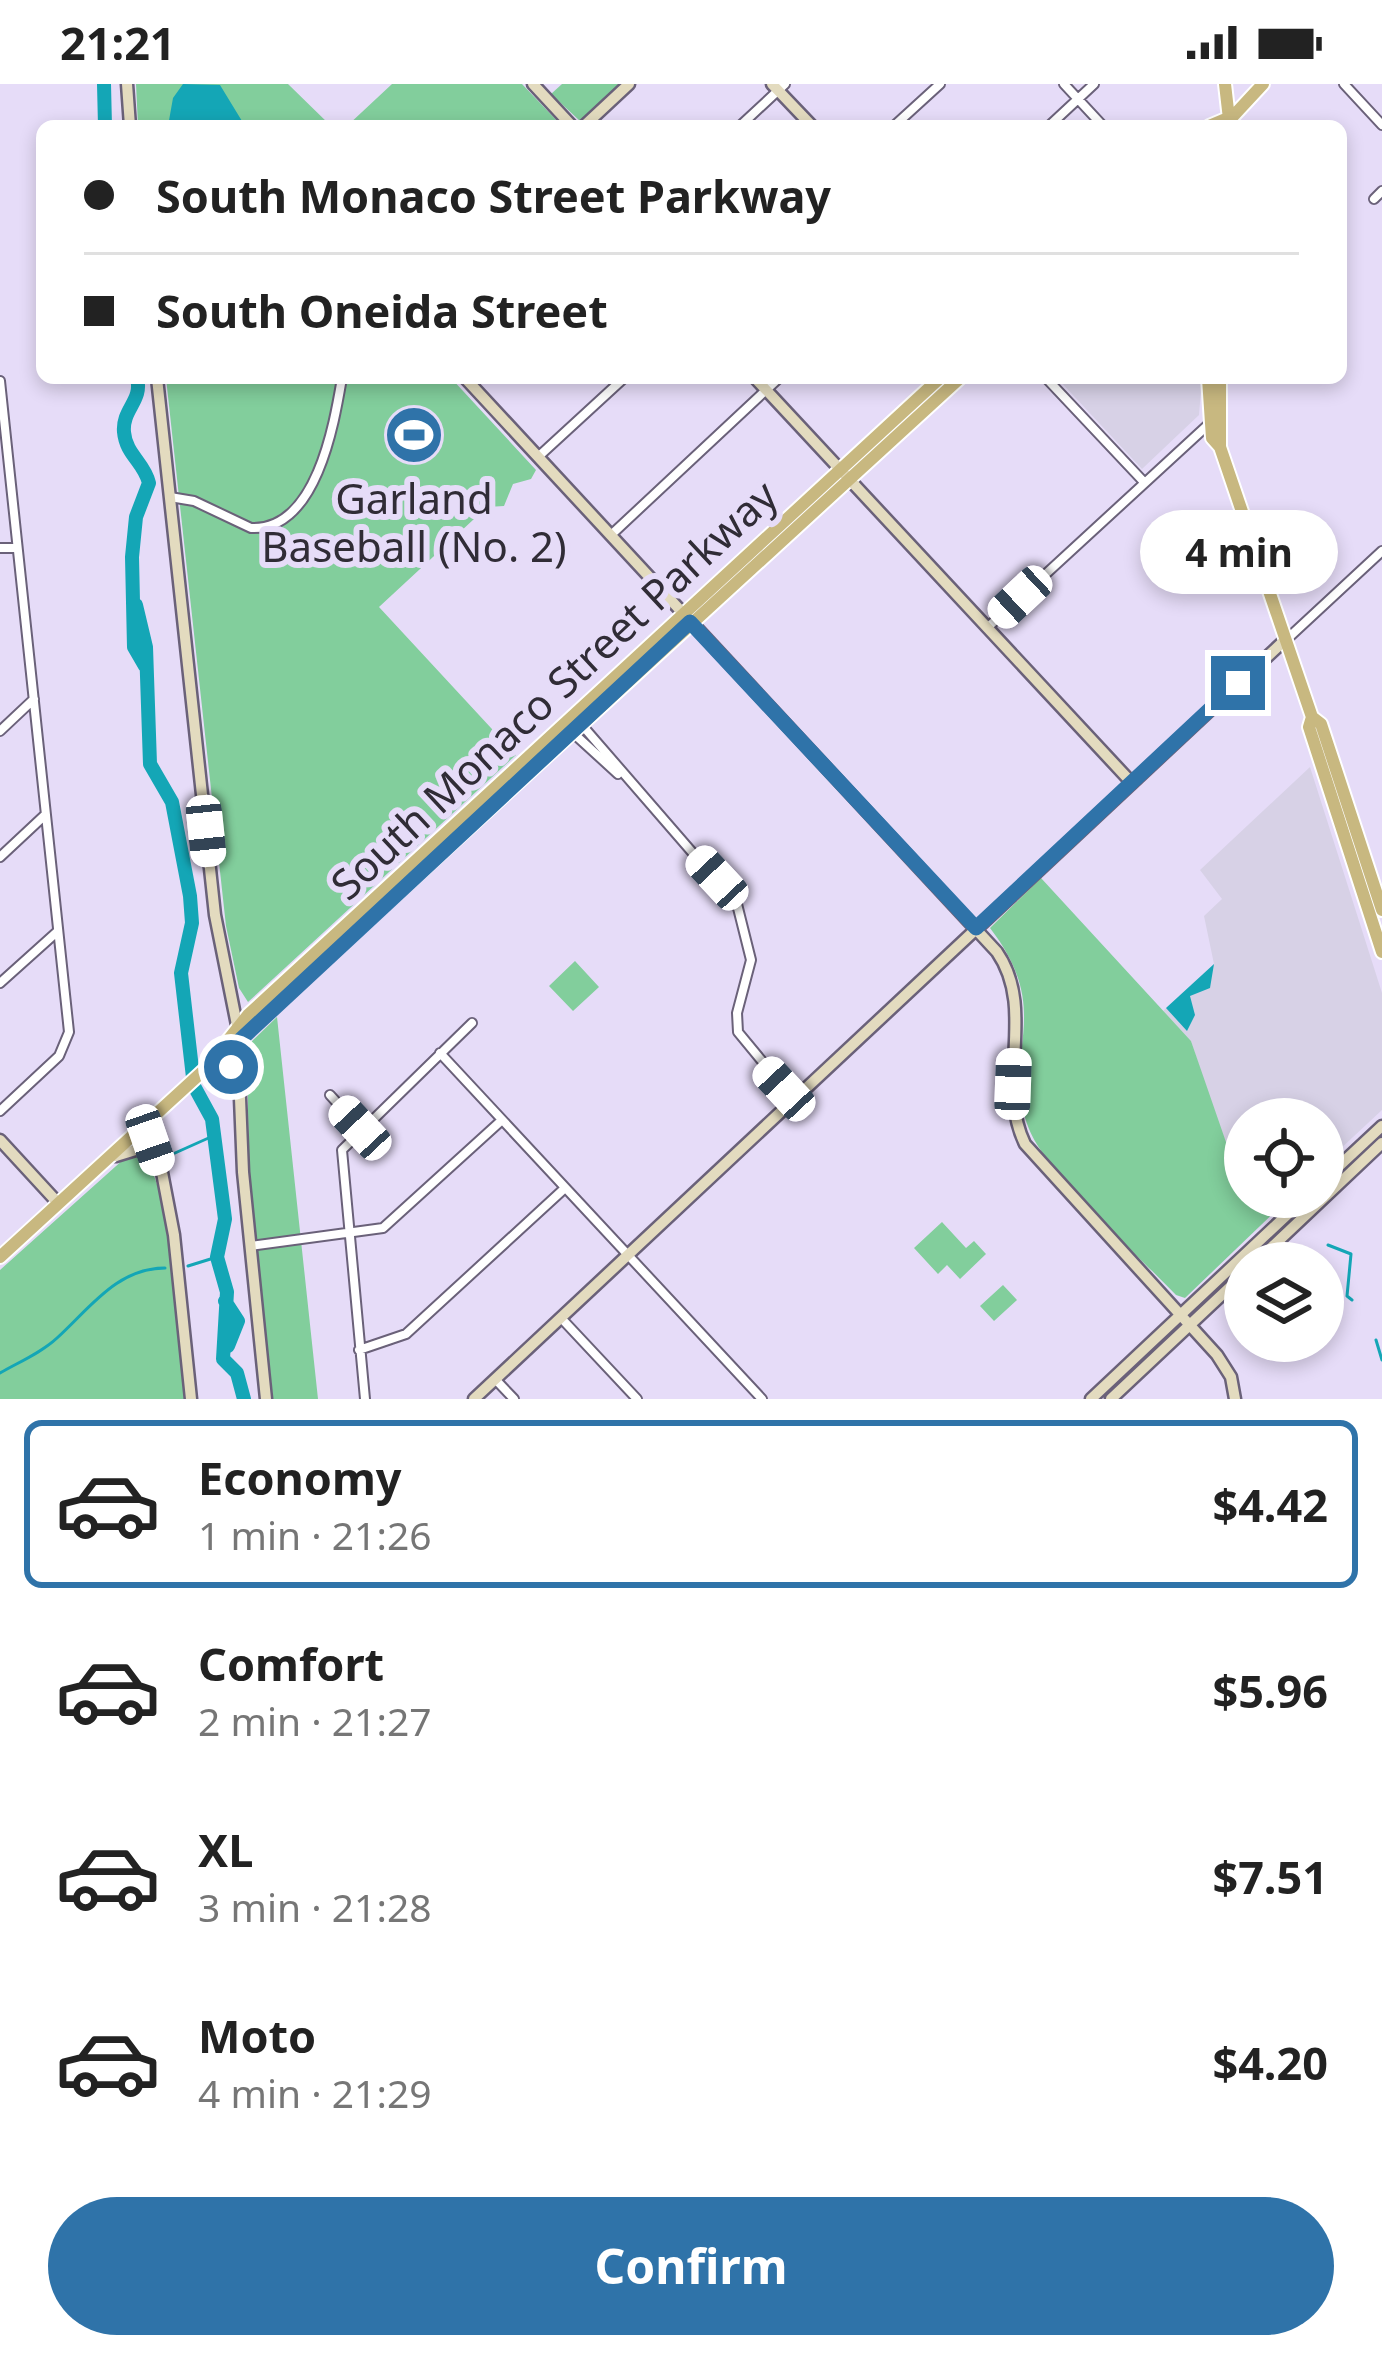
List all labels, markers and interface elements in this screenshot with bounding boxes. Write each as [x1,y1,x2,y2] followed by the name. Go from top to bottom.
[60,12,176,73] text: 21:21
[156,165,831,226] text: South Monaco Street Parkway
[156,280,608,341] text: South Oneida Street
[383,404,445,466] sports icon: Garland Baseball (No. 2)
[317,466,789,911] street label: South Monaco Street Parkway
[261,469,567,574] place label: Garland Baseball (No. 2)
[1139,509,1337,593] callout: 4 min
[1185,525,1293,578] text: 4 min
[981,559,1059,635] car
[1211,656,1265,710] route end
[184,793,228,869] car
[679,839,755,917] car
[204,1040,258,1094] route start
[994,1047,1032,1121] car
[746,1050,822,1128] car
[322,1089,398,1167] car
[1224,1098,1344,1362] map controls
[1224,1098,1344,1218] button: locate
[121,1100,179,1180] car
[1224,1242,1344,1362] button: layers
[198,1447,402,1508] text: Economy
[54,1450,162,1558] icon: car
[1212,1474,1328,1535] text: $4.42
[198,1508,432,1561] text: 1 min · 21:26
[198,1633,384,1694] text: Comfort
[54,1636,162,1744] icon: car
[1212,1660,1328,1721] text: $5.96
[198,1694,432,1747] text: 2 min · 21:27
[198,1819,253,1880] text: XL
[54,1822,162,1930] icon: car
[1212,1846,1328,1907] text: $7.51
[198,1880,432,1933] text: 3 min · 21:28
[198,2005,316,2066] text: Moto
[54,2008,162,2116] icon: car
[1212,2032,1328,2093] text: $4.20
[198,2066,432,2119] text: 4 min · 21:29
[48,2197,1334,2335] button: Confirm

